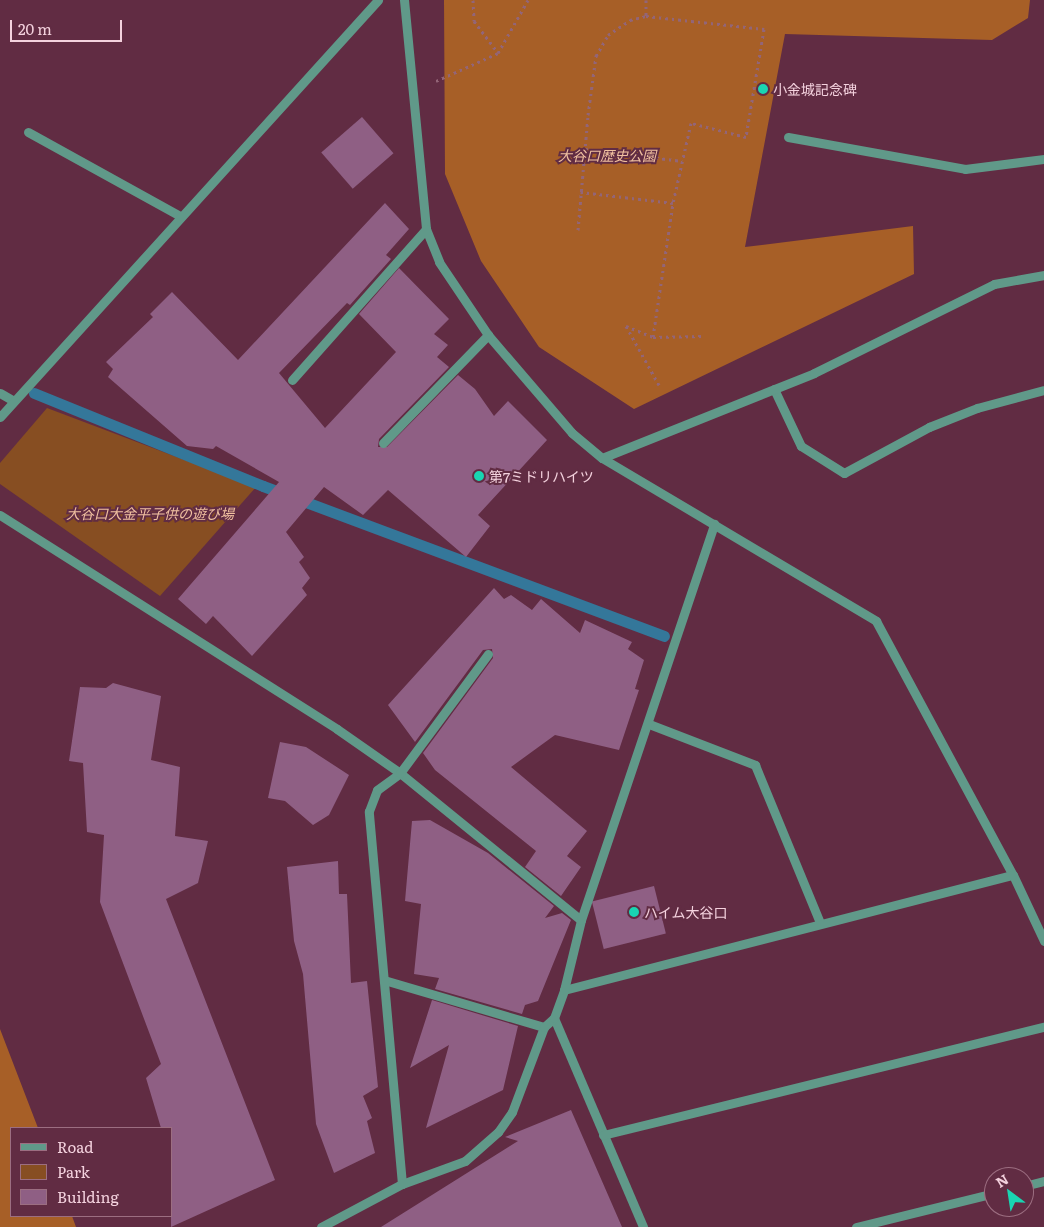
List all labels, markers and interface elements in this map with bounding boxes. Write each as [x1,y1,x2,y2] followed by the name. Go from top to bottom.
[12,10,125,42] scale bar
[18,17,52,40] text: 20 m
[773,81,857,97] place label: 小金城記念碑
[757,83,769,95] marker: 小金城記念碑
[558,147,656,163] park label: 大谷口歴史公園
[489,468,594,484] place label: 第7ミドリハイツ
[473,470,485,482] marker: 第7ミドリハイツ
[66,505,234,521] park label: 大谷口大金平子供の遊び場
[644,904,728,920] place label: ハイム大谷口
[628,906,640,918] marker: ハイム大谷口
[10,1127,172,1217] legend
[57,1135,93,1158] text: Road
[57,1160,90,1183] text: Park
[984,1167,1034,1217] north arrow
[992,1168,1012,1192] text: N
[57,1185,119,1208] text: Building

